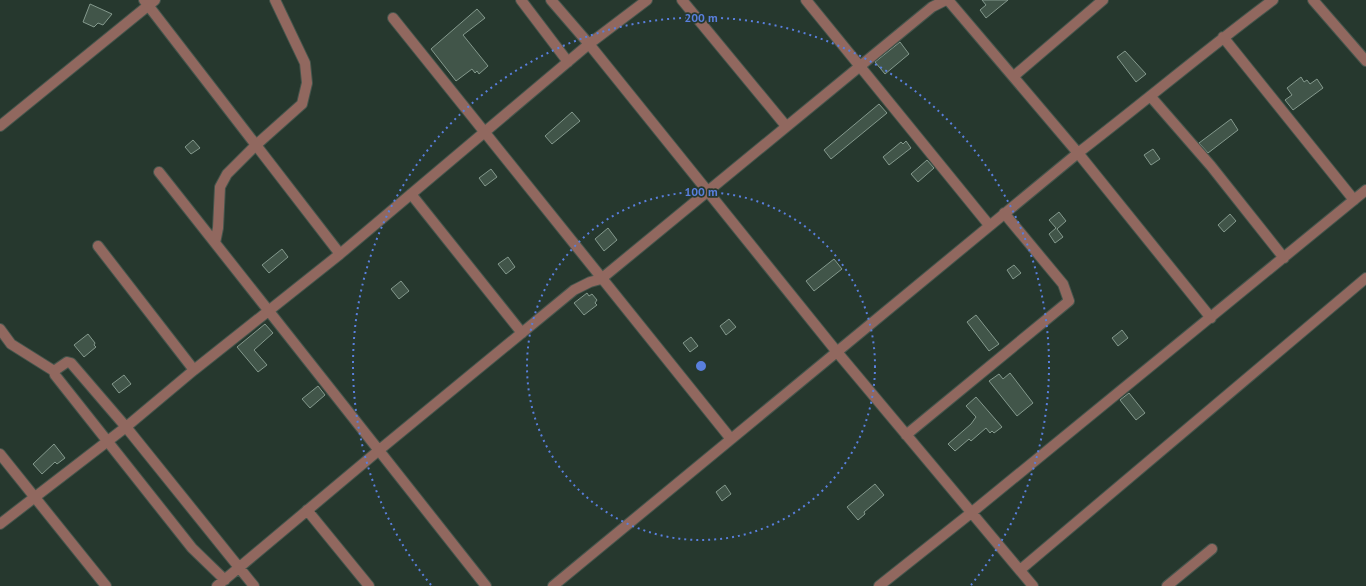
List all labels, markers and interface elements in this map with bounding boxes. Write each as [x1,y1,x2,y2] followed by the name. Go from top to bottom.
[684,10,718,25] text: 200 m
[684,184,718,199] text: 100 m
[694,359,708,373] centre of rings

